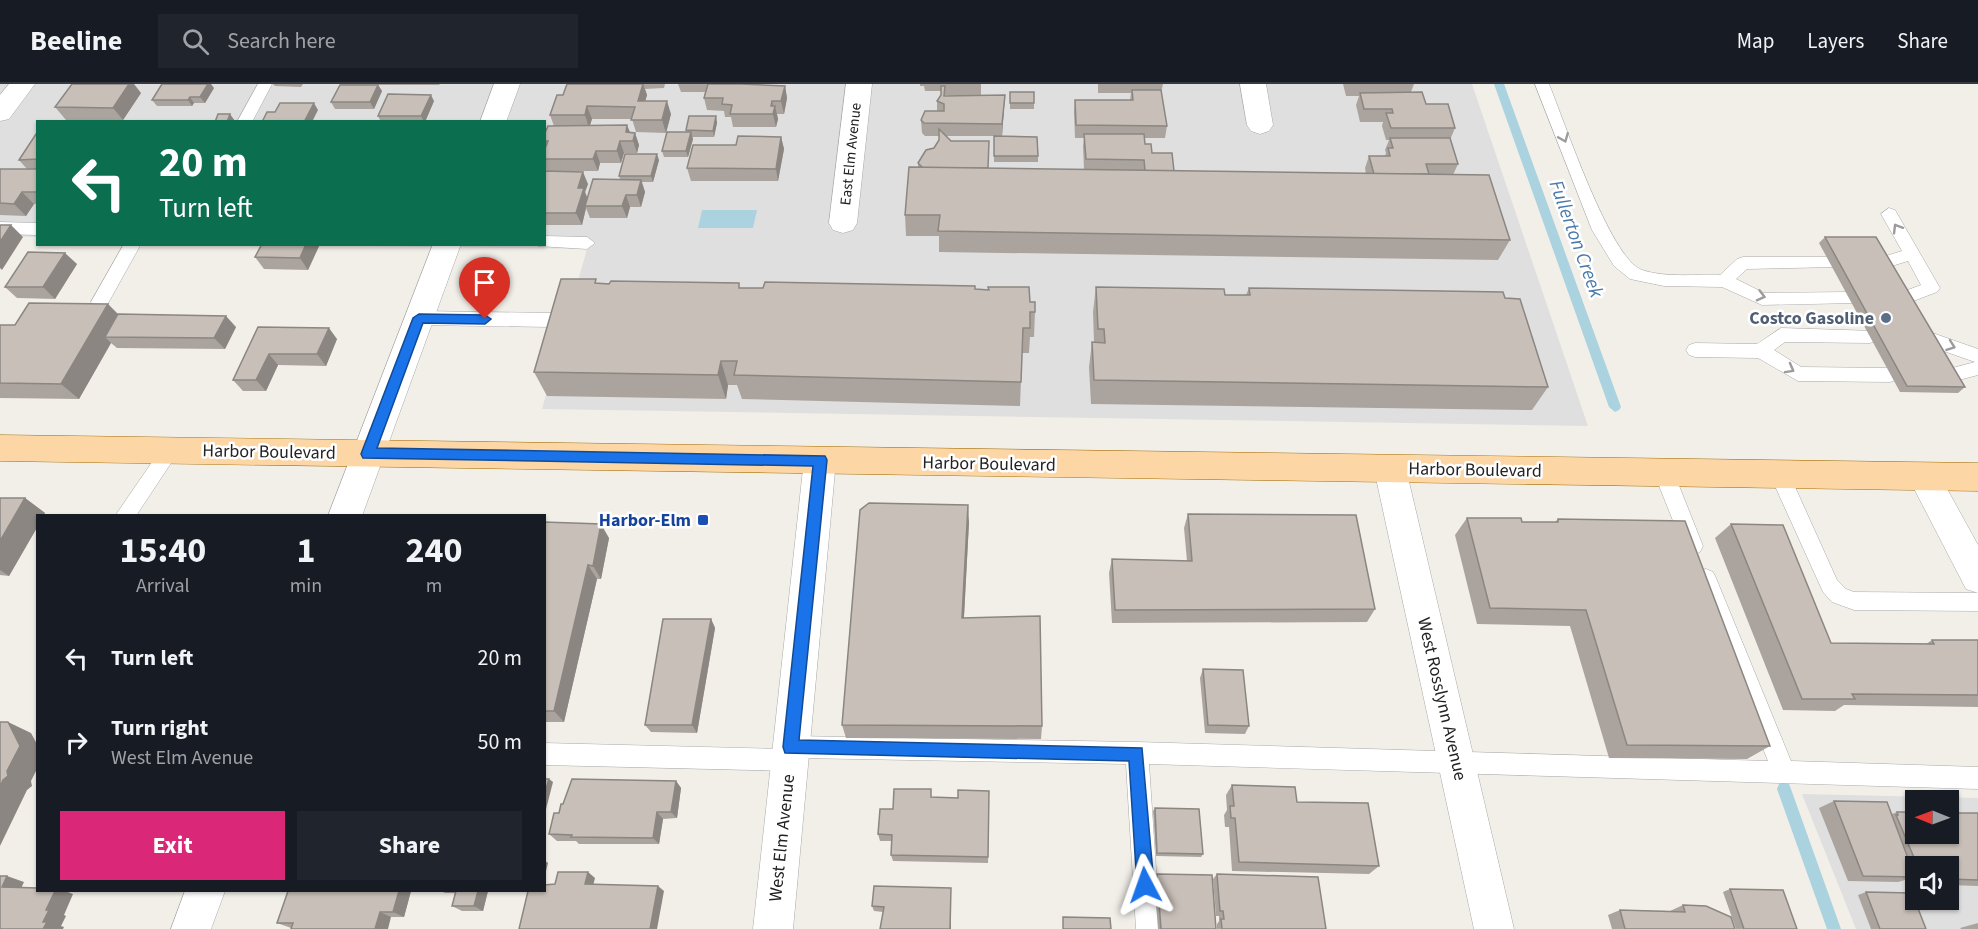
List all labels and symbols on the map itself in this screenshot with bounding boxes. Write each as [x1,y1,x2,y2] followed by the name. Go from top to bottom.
[835,102,867,206] street label: East Elm Avenue
[1557,132,1569,143] one-way arrow
[1542,176,1610,302] water label: Fullerton Creek
[1892,224,1904,234] one-way arrow
[459,257,510,319] pin
[1755,289,1765,302] one-way arrow
[1749,306,1874,331] place label: Costco Gasoline
[1879,311,1893,325] marker: Costco Gasoline
[1945,339,1956,352] one-way arrow
[1784,362,1794,374] one-way arrow
[202,438,336,466] street label: Harbor Boulevard
[922,450,1056,478] street label: Harbor Boulevard
[1408,456,1542,484] street label: Harbor Boulevard
[599,508,691,533] place label: Harbor-Elm
[696,513,710,527] marker: Harbor-Elm
[1411,615,1473,783] street label: West Rosslynn Avenue
[763,773,801,903] street label: West Elm Avenue
[1905,790,1959,844] north arrow
[1113,853,1177,917] position arrow

